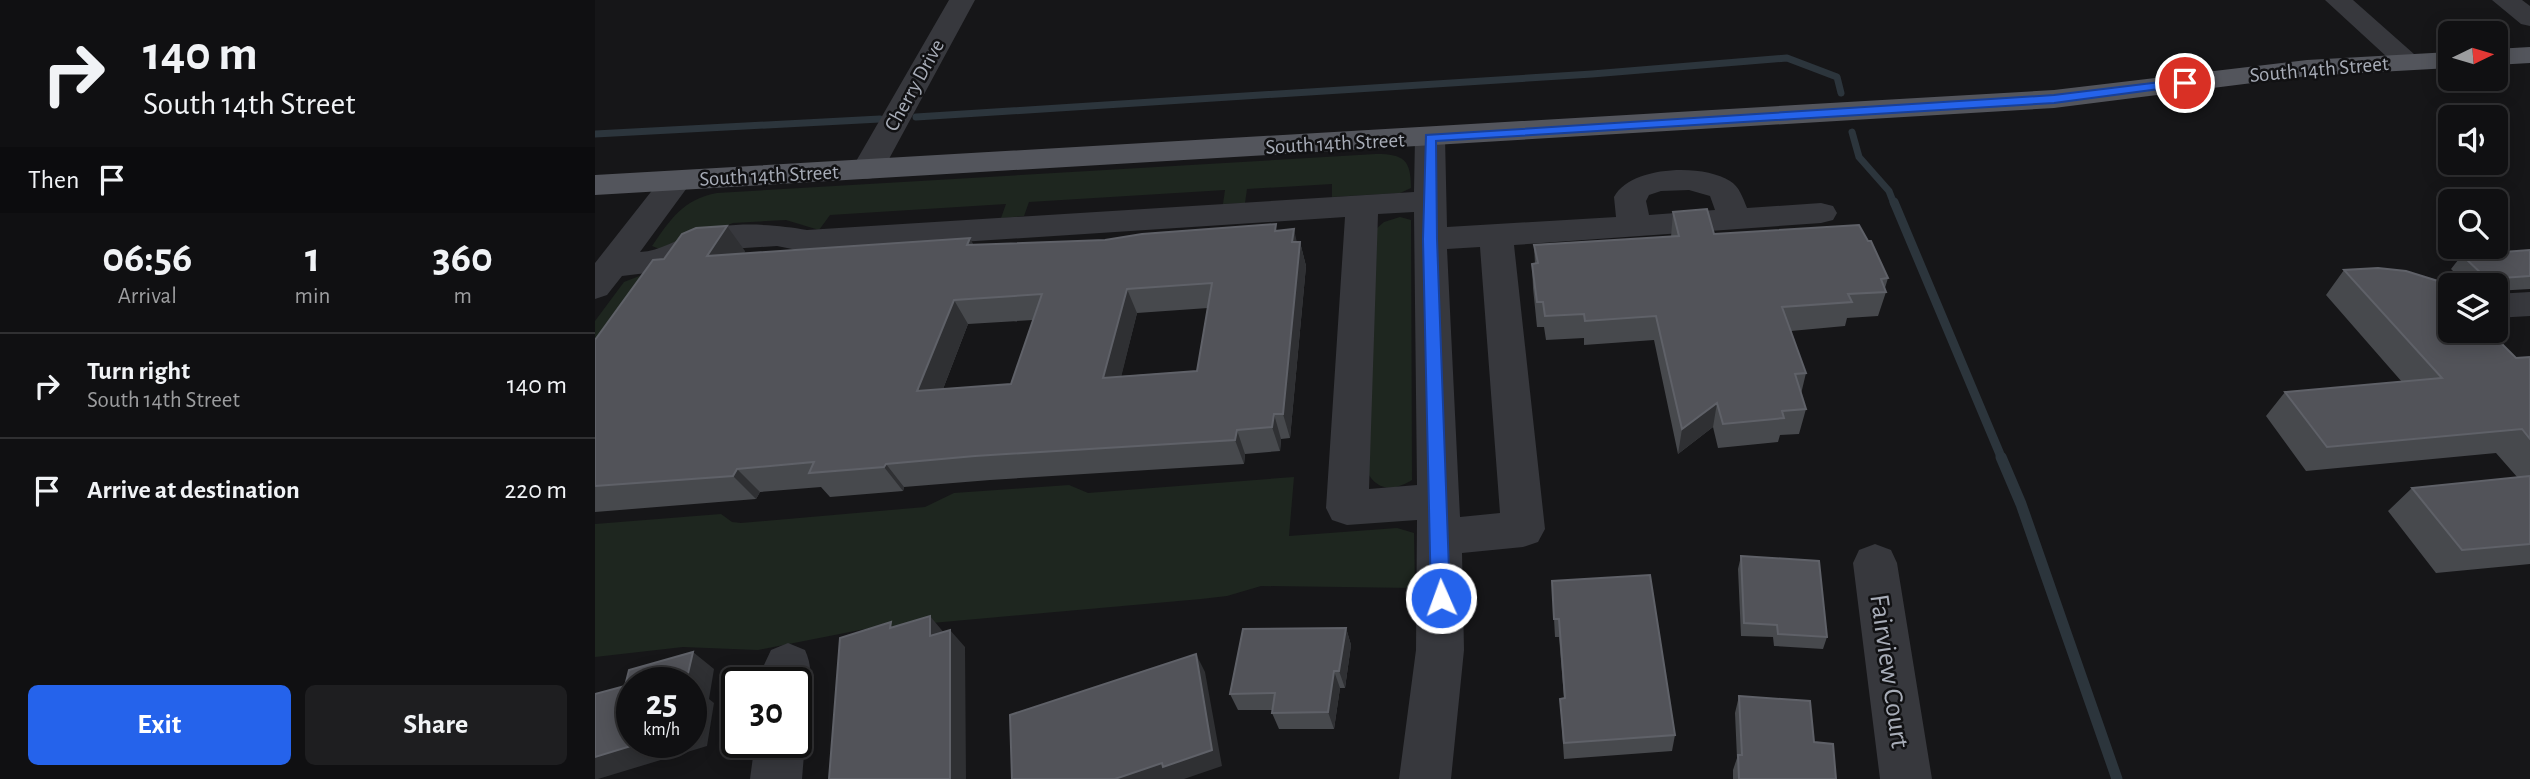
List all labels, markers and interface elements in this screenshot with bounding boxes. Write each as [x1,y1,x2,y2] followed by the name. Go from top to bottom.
[2438,21,2508,91] north arrow
[2438,21,2508,343] map controls
[28,28,119,119] icon: right
[143,30,258,79] text: 140 m
[881,36,948,135] street label: Cherry Drive
[2155,53,2215,113] pin
[2249,53,2390,86] street label: South 14th Street
[2166,64,2204,102] icon: arrive
[143,88,355,120] text: South 14th Street
[2438,105,2508,175] button: sound
[1265,129,1405,158] street label: South 14th Street
[93,161,131,199] icon: arrive
[699,161,839,190] street label: South 14th Street
[28,167,79,193] text: Then
[2438,189,2508,259] button: search
[102,237,192,279] text: 06:56
[305,237,320,279] text: 1
[433,237,493,279] text: 360
[2438,273,2508,343] button: layers
[118,285,177,308] text: Arrival
[295,285,330,308] text: min
[453,285,472,308] text: m
[87,358,190,384] text: Turn right
[28,367,66,405] icon: right
[507,372,567,398] text: 140 m
[87,389,240,412] text: South 14th Street
[28,472,66,510] icon: arrive
[87,477,300,503] text: Arrive at destination
[505,477,567,503] text: 220 m
[1404,561,1478,635] position arrow
[1864,592,1914,750] street label: Fairview Court
[721,667,812,758] speed limit sign: 30
[28,685,291,765] button: Exit
[305,685,567,765] button: Share
[646,686,677,721] text: 25
[643,721,680,739] text: km/h

